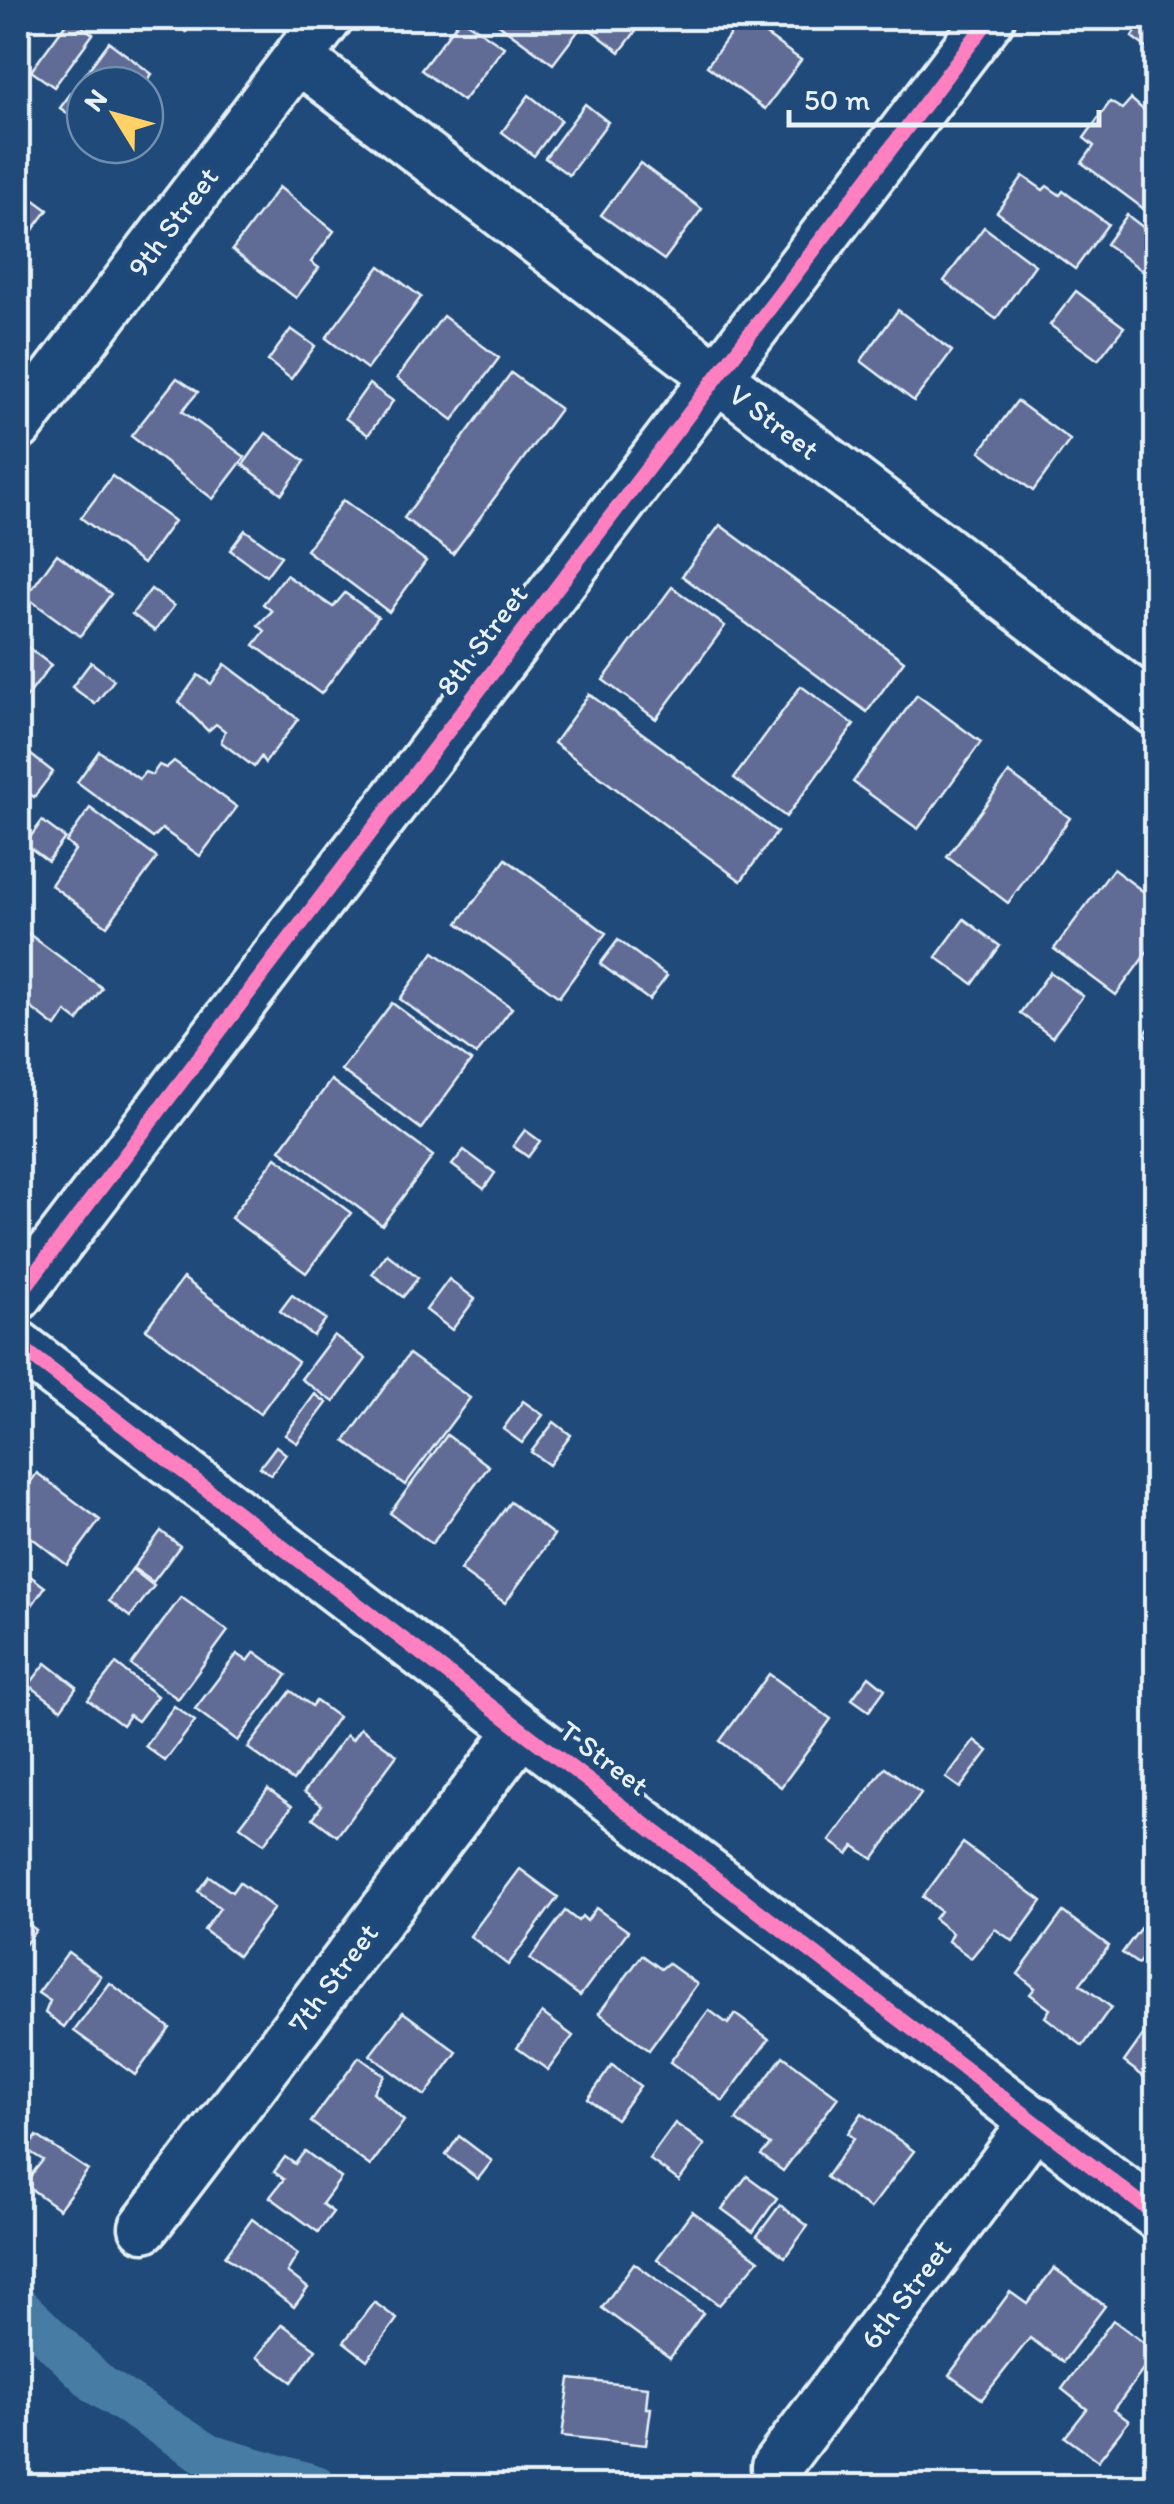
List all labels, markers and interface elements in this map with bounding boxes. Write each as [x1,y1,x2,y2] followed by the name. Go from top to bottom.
[65,65,165,165] north arrow
[789,65,1099,127] scale bar
[804,81,870,118] text: 50 m
[76,82,114,118] text: N
[119,159,226,284] street label: 9th Street
[722,376,827,468] street label: V Street
[428,577,535,703] street label: 8th Street
[552,1712,657,1803] street label: T Street
[279,1915,386,2040] street label: 7th Street
[852,2231,959,2356] street label: 6th Street

